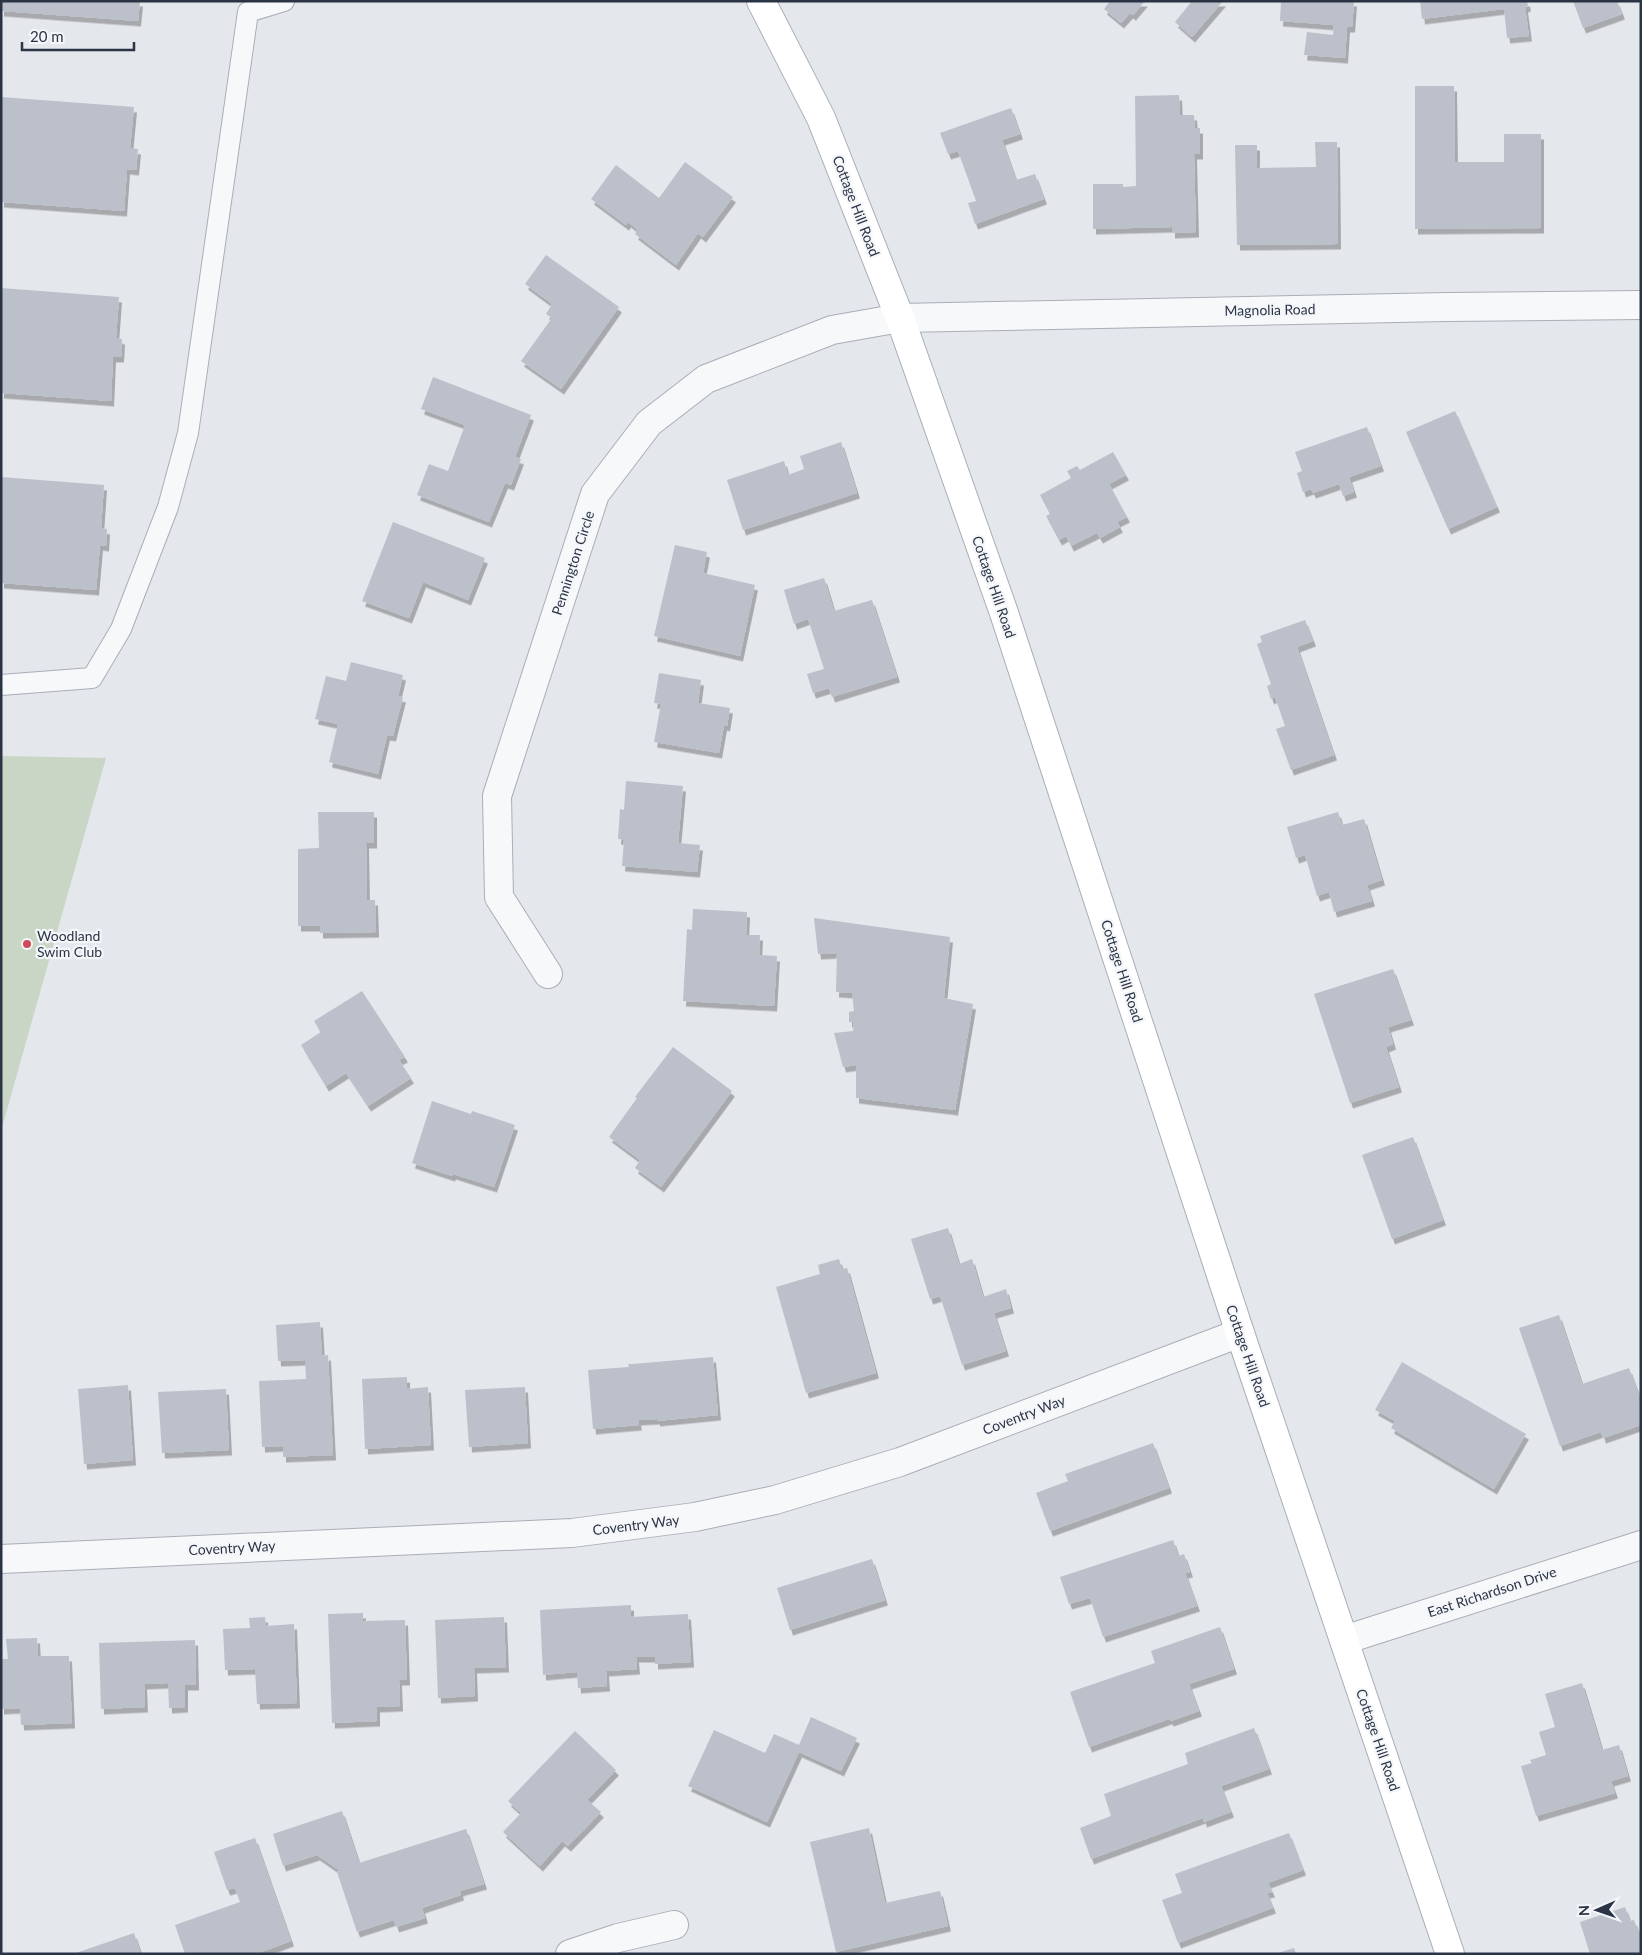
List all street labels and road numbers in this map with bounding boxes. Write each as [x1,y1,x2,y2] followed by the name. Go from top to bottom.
[829,153,884,259] street label: Cottage Hill Road
[1224,300,1316,319] street label: Magnolia Road
[548,509,597,617] street label: Pennington Circle
[969,534,1020,640] street label: Cottage Hill Road
[1098,917,1147,1024] street label: Cottage Hill Road
[1223,1303,1274,1409] street label: Cottage Hill Road
[980,1391,1068,1438] street label: Coventry Way
[592,1511,681,1538] street label: Coventry Way
[188,1537,277,1558] street label: Coventry Way
[1425,1563,1558,1620] street label: East Richardson Drive
[1353,1687,1404,1793] street label: Cottage Hill Road

